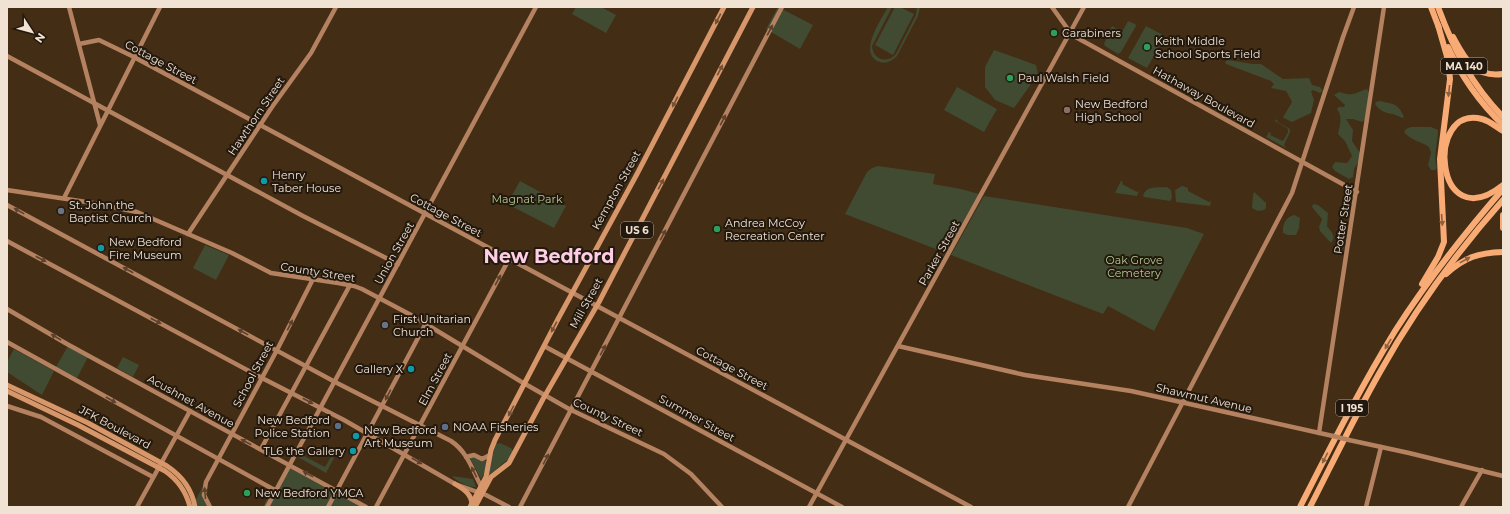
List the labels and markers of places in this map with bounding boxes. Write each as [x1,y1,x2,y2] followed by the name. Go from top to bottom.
[1062,26,1122,40] place label: Carabiners
[1049,28,1059,38] marker: Carabiners
[1155,34,1260,61] place label: Keith Middle School Sports Field
[1142,42,1152,52] marker: Keith Middle School Sports Field
[1018,71,1109,85] place label: Paul Walsh Field
[1005,73,1015,83] marker: Paul Walsh Field
[1075,97,1148,124] place label: New Bedford High School
[1062,105,1072,115] marker: New Bedford High School
[272,168,341,195] place label: Henry Taber House
[259,176,269,186] marker: Henry Taber House
[69,198,152,225] place label: St. John the Baptist Church
[56,206,66,216] marker: St. John the Baptist Church
[725,216,825,243] place label: Andrea McCoy Recreation Center
[712,224,722,234] marker: Andrea McCoy Recreation Center
[109,235,182,262] place label: New Bedford Fire Museum
[96,243,106,253] marker: New Bedford Fire Museum
[393,312,471,339] place label: First Unitarian Church
[380,320,390,330] marker: First Unitarian Church
[355,362,404,376] place label: Gallery X
[406,364,416,374] marker: Gallery X
[255,413,330,440] place label: New Bedford Police Station
[453,420,539,434] place label: NOAA Fisheries
[333,421,343,431] marker: New Bedford Police Station
[440,422,450,432] marker: NOAA Fisheries
[364,423,437,450] place label: New Bedford Art Museum
[351,431,361,441] marker: New Bedford Art Museum
[264,444,345,458] place label: TL6 the Gallery
[348,446,358,456] marker: TL6 the Gallery
[255,486,363,500] place label: New Bedford YMCA
[242,488,252,498] marker: New Bedford YMCA

